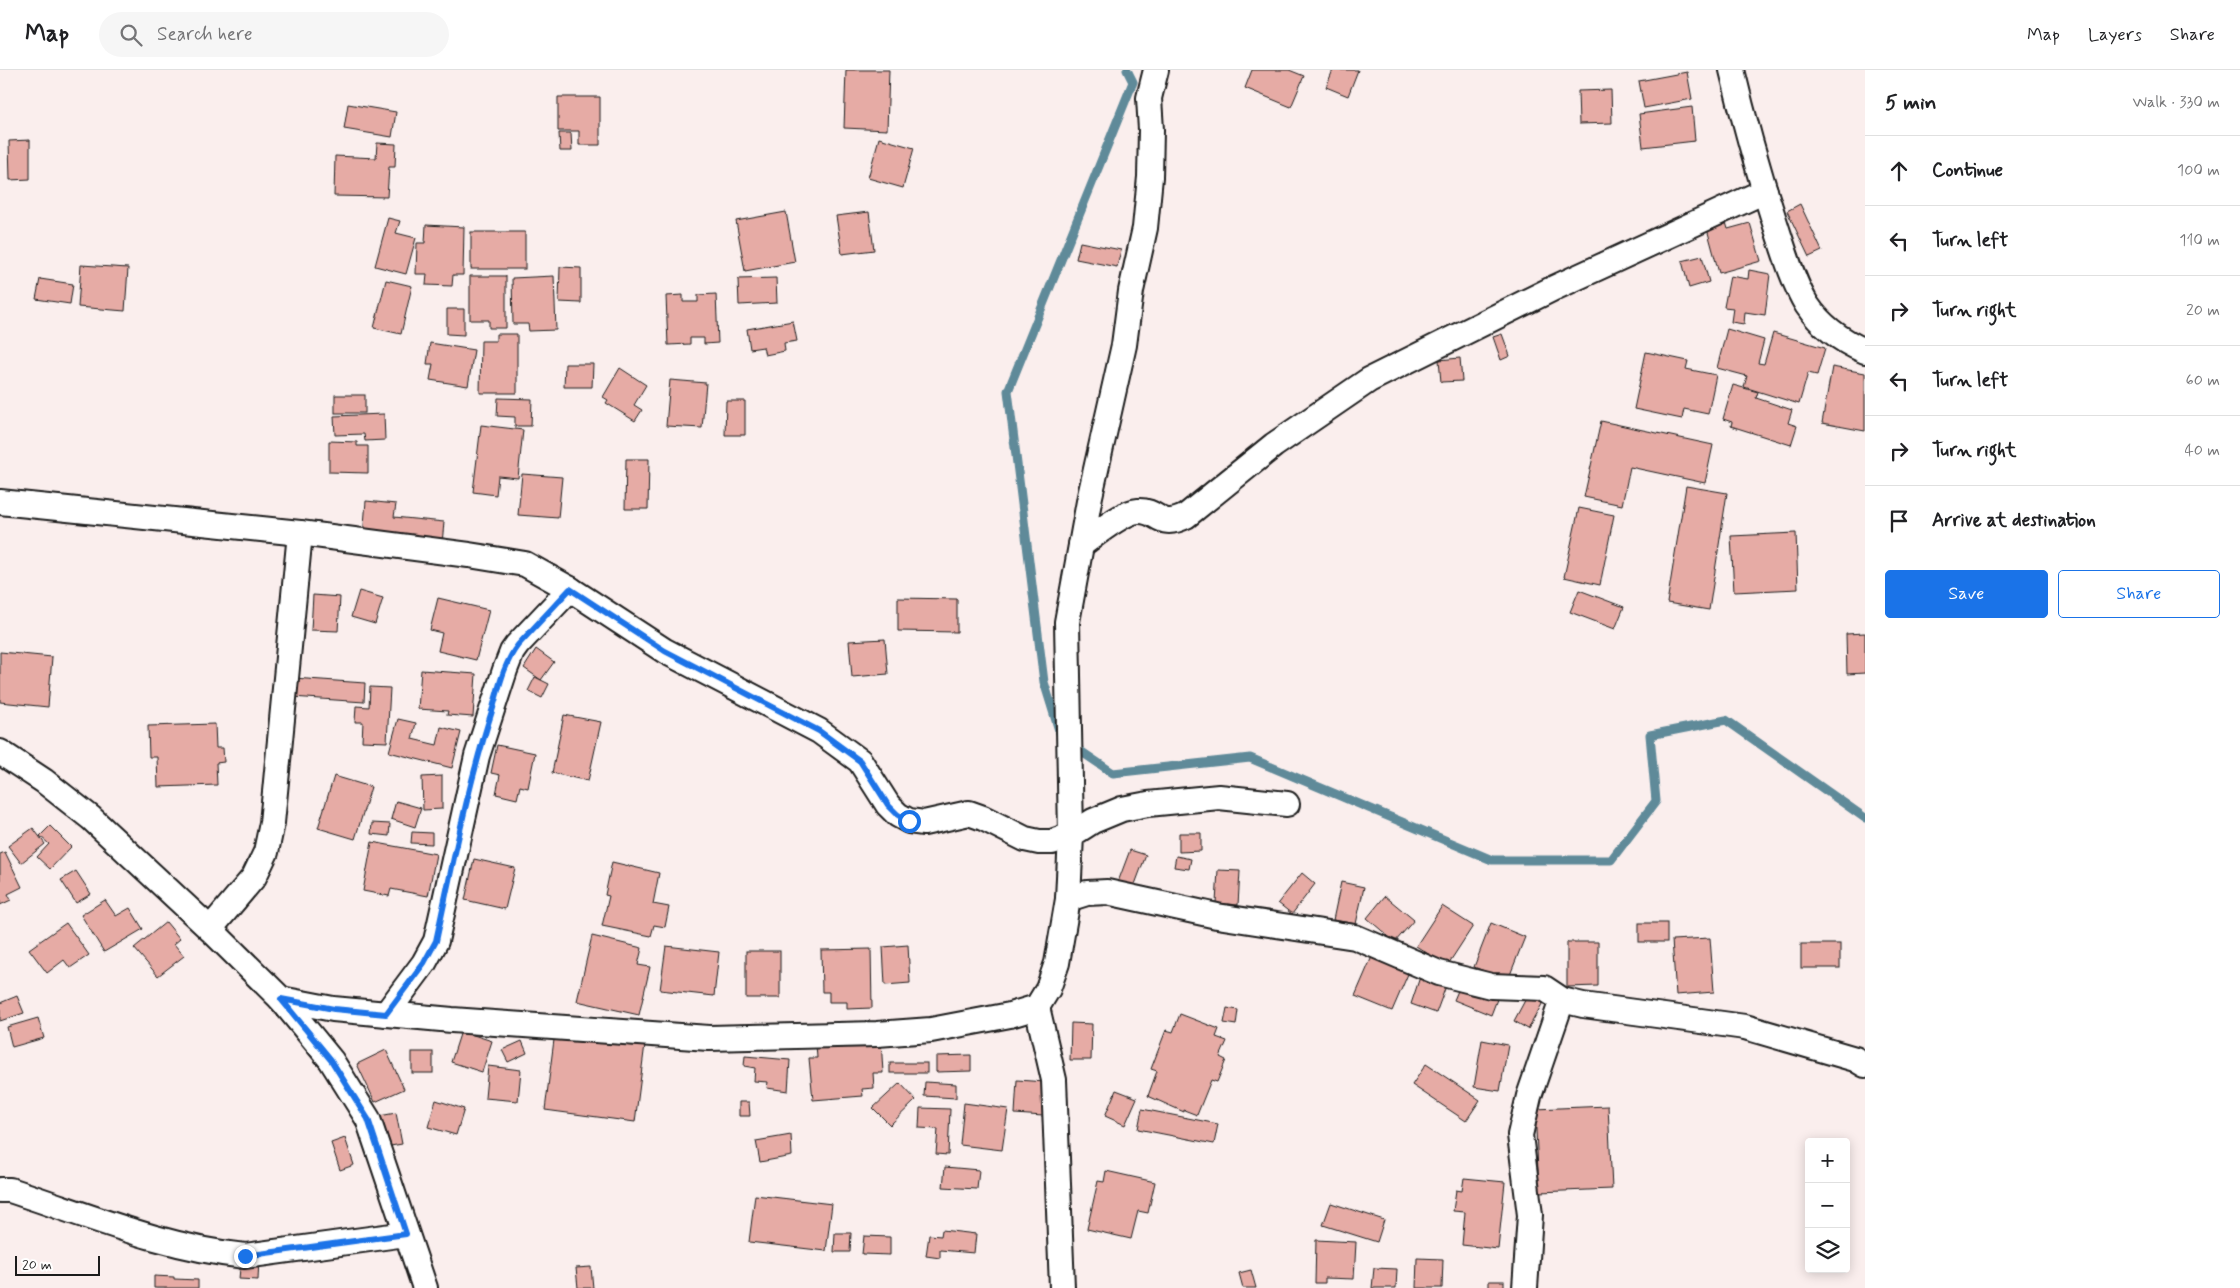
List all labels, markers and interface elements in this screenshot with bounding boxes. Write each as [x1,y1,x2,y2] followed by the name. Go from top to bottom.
[99,12,449,57] search box
[25,19,69,50] text: Map
[117,21,145,49] icon: search
[157,22,253,47] text: Search here
[2027,23,2060,47] text: Map
[2088,23,2142,47] text: Layers
[2170,23,2215,47] text: Share
[1885,89,1937,117] text: 5 min
[2132,92,2220,113] text: Walk · 330 m
[1885,157,1913,185] icon: ahead
[1932,158,2003,183] text: Continue
[2177,160,2220,181] text: 100 m
[1885,227,1913,255] icon: left
[1932,228,2008,253] text: Turn left
[2179,230,2220,251] text: 110 m
[1885,297,1913,325] icon: right
[1932,298,2016,323] text: Turn right
[2186,300,2220,321] text: 20 m
[1885,367,1913,395] icon: left
[1932,368,2008,393] text: Turn left
[2186,370,2220,391] text: 60 m
[1885,437,1913,465] icon: right
[1932,438,2016,463] text: Turn right
[2184,440,2220,461] text: 40 m
[1885,507,1913,535] icon: arrive
[1932,508,2096,533] text: Arrive at destination
[1885,570,2048,618] button: Save
[2058,570,2220,618] button: Share
[898,810,921,833] route start
[1805,1138,1850,1273] map controls
[1805,1138,1850,1183] button: +
[1805,1183,1850,1228] button: −
[1805,1228,1850,1273] button: layers
[234,1245,257,1268] route end
[15,1253,100,1276] scale bar
[22,1256,52,1274] text: 20 m

